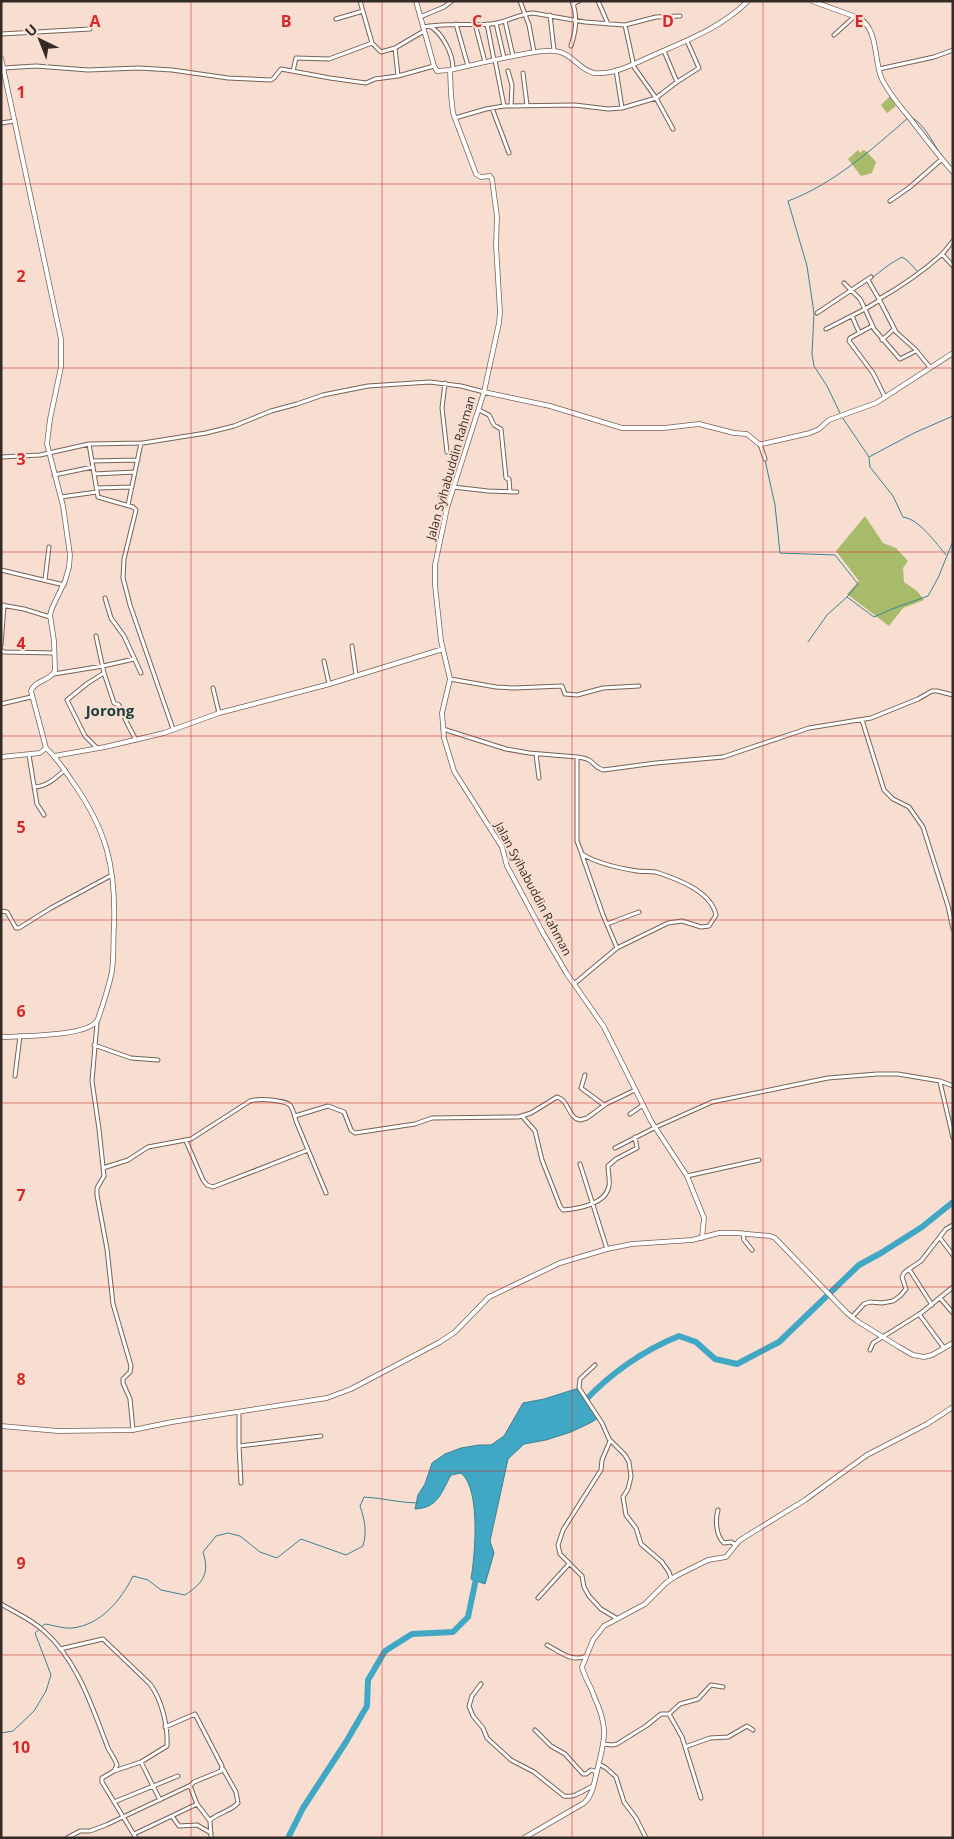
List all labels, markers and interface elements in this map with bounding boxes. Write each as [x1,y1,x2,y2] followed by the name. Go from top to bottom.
[89,10,101,32] text: A
[281,10,291,32] text: B
[472,10,482,32] text: C
[662,10,674,32] text: D
[855,10,864,32] text: E
[15,15,65,65] north arrow
[20,20,41,41] text: U
[16,81,26,103] text: 1
[16,265,26,287] text: 2
[422,394,479,543] street label: Jalan Syihabuddin Rahman
[16,448,26,470] text: 3
[16,632,26,654] text: 4
[84,700,135,720] district label: Jorong
[16,816,26,838] text: 5
[490,818,576,959] street label: Jalan Syihabuddin Rahman
[16,1000,26,1022] text: 6
[16,1184,26,1206] text: 7
[16,1368,26,1390] text: 8
[16,1552,26,1574] text: 9
[12,1736,30,1758] text: 10

